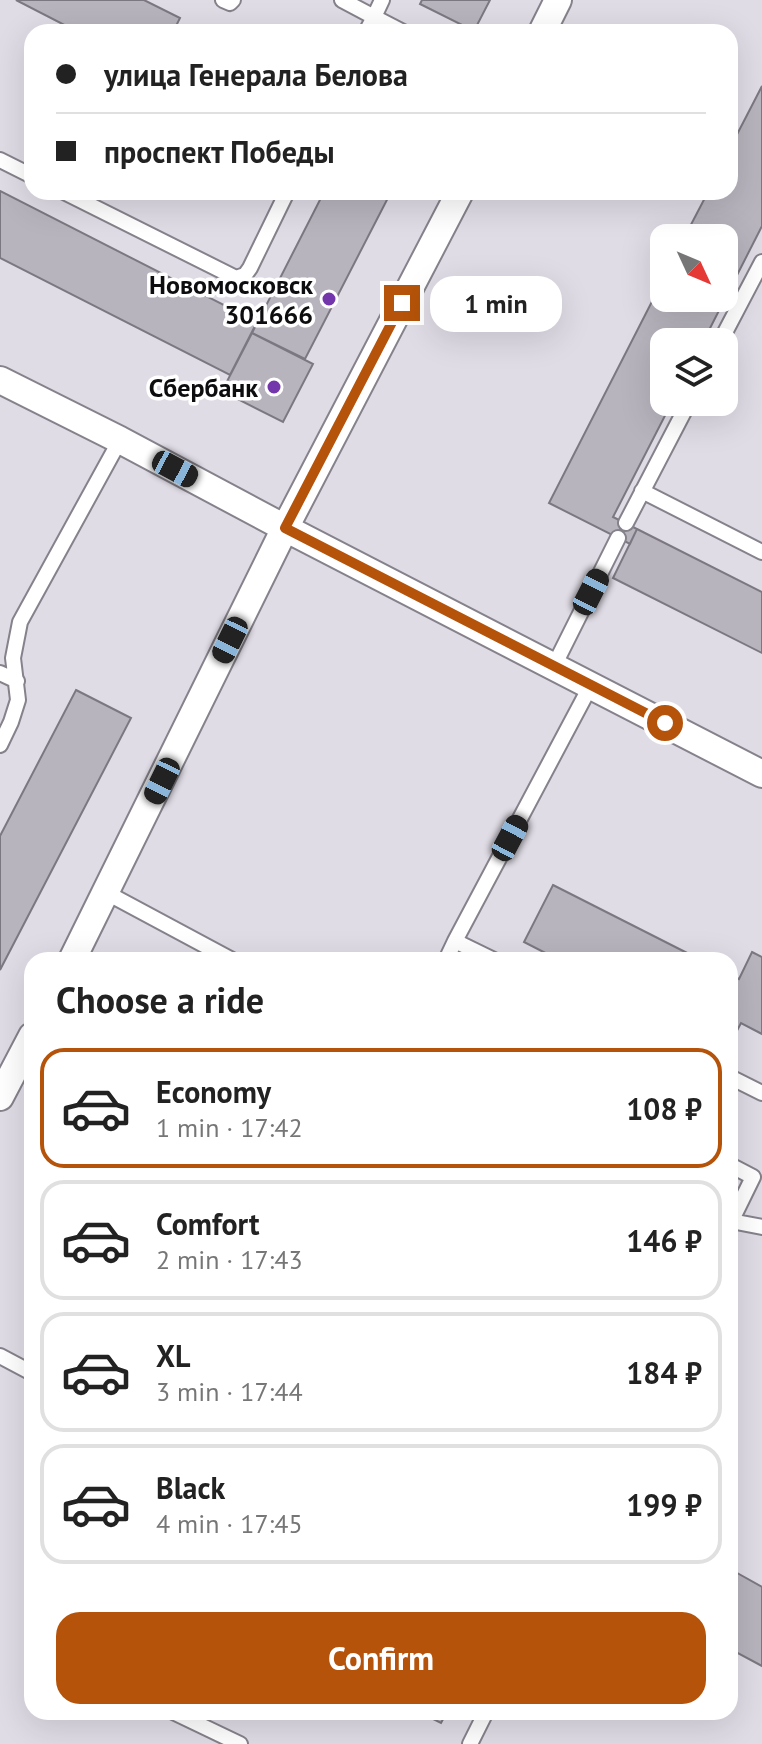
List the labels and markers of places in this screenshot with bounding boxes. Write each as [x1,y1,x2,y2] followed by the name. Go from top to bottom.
[149,268,313,331] place label: Новомосковск 301666
[320,290,338,308] marker: Новомосковск 301666
[149,371,258,404] place label: Сбербанк
[265,378,283,396] marker: Сбербанк

